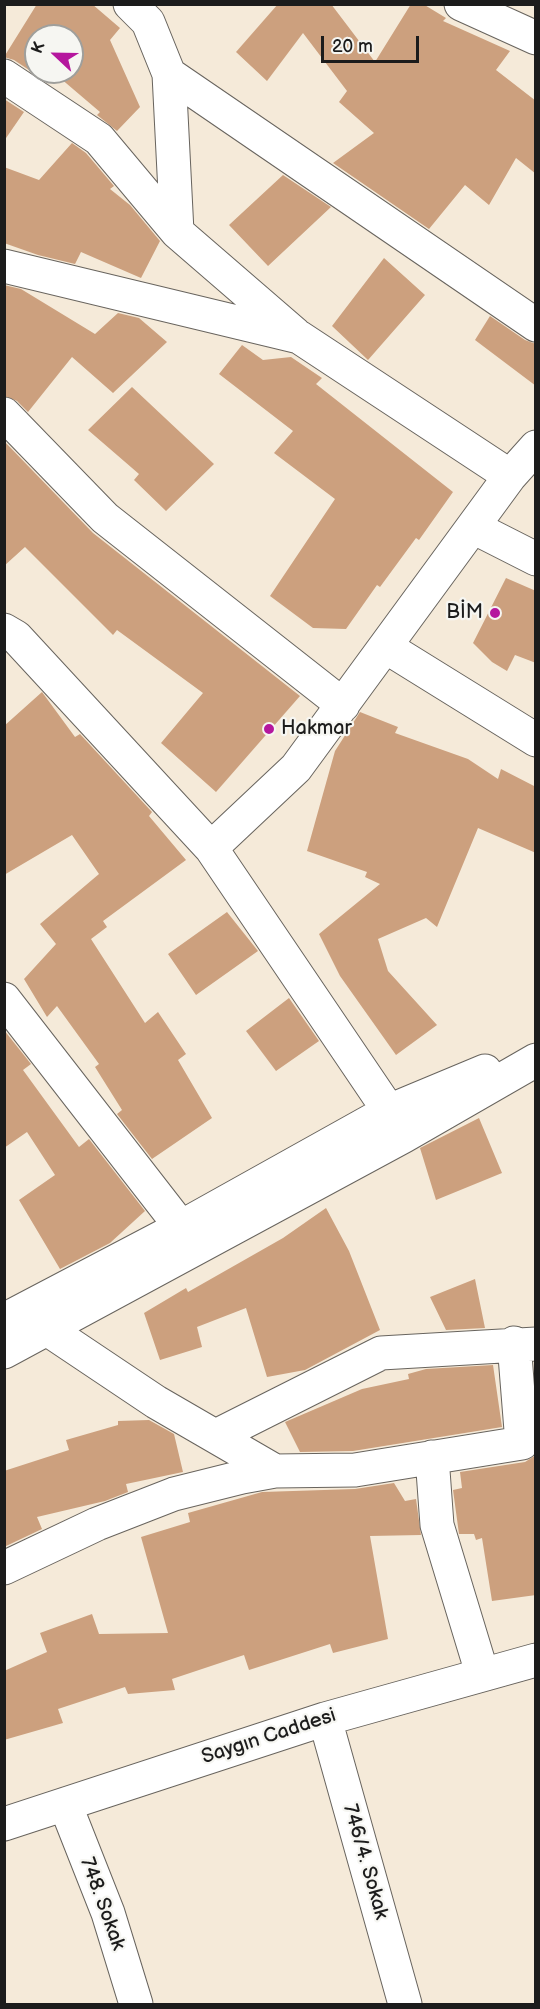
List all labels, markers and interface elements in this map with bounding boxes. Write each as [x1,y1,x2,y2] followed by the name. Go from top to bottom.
[24,24,84,84] north arrow
[324,24,422,62] scale bar
[332,36,373,57] text: 20 m
[28,39,50,56] text: K
[446,601,483,625] place label: BİM
[488,606,502,620] marker: BİM
[281,717,352,741] place label: Hakmar
[262,722,276,736] marker: Hakmar
[199,1704,339,1770] street label: Saygın Caddesi
[337,1802,393,1922] street label: 746/4. Sokak
[74,1854,130,1954] street label: 748. Sokak

